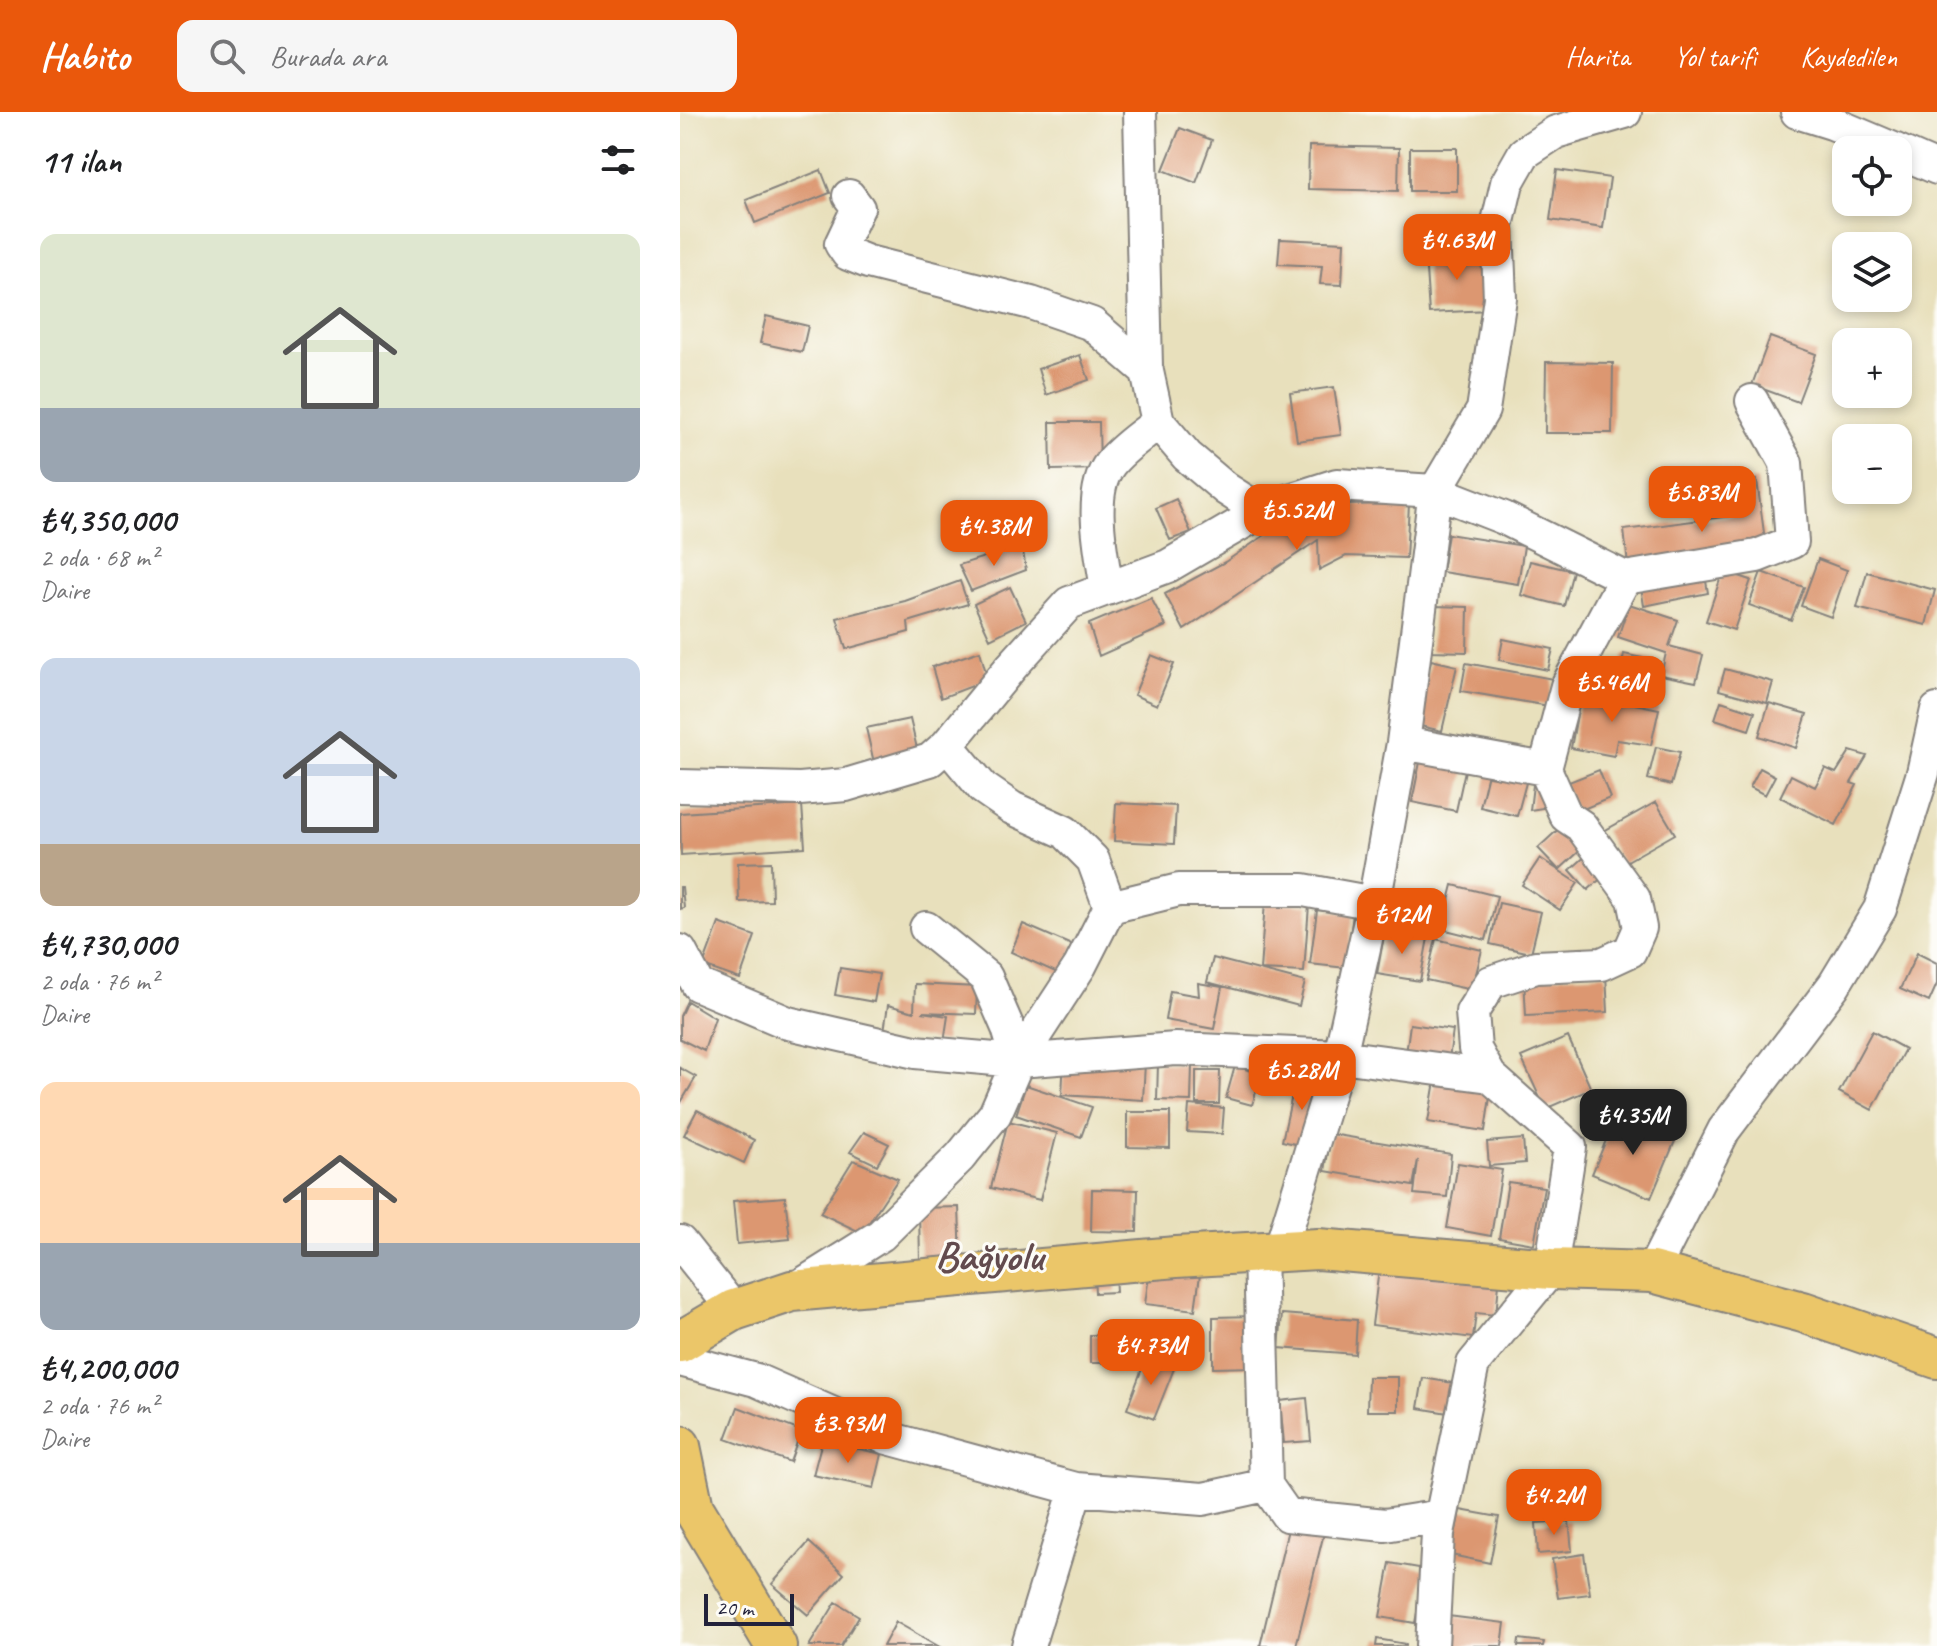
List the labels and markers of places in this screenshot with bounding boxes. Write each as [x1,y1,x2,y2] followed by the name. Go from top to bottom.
[1392,214,1522,282] pin: ₺4.63M
[1637,466,1767,534] pin: ₺5.83M
[1232,484,1362,552] pin: ₺5.52M
[929,500,1059,568] pin: ₺4.38M
[1547,656,1677,724] pin: ₺5.46M
[1355,888,1449,956] pin: ₺12M
[1237,1044,1367,1112] pin: ₺5.28M
[1568,1089,1698,1157] pin: ₺4.35M
[1086,1319,1216,1387] pin: ₺4.73M
[783,1397,913,1465] pin: ₺3.93M
[1498,1469,1610,1537] pin: ₺4.2M

